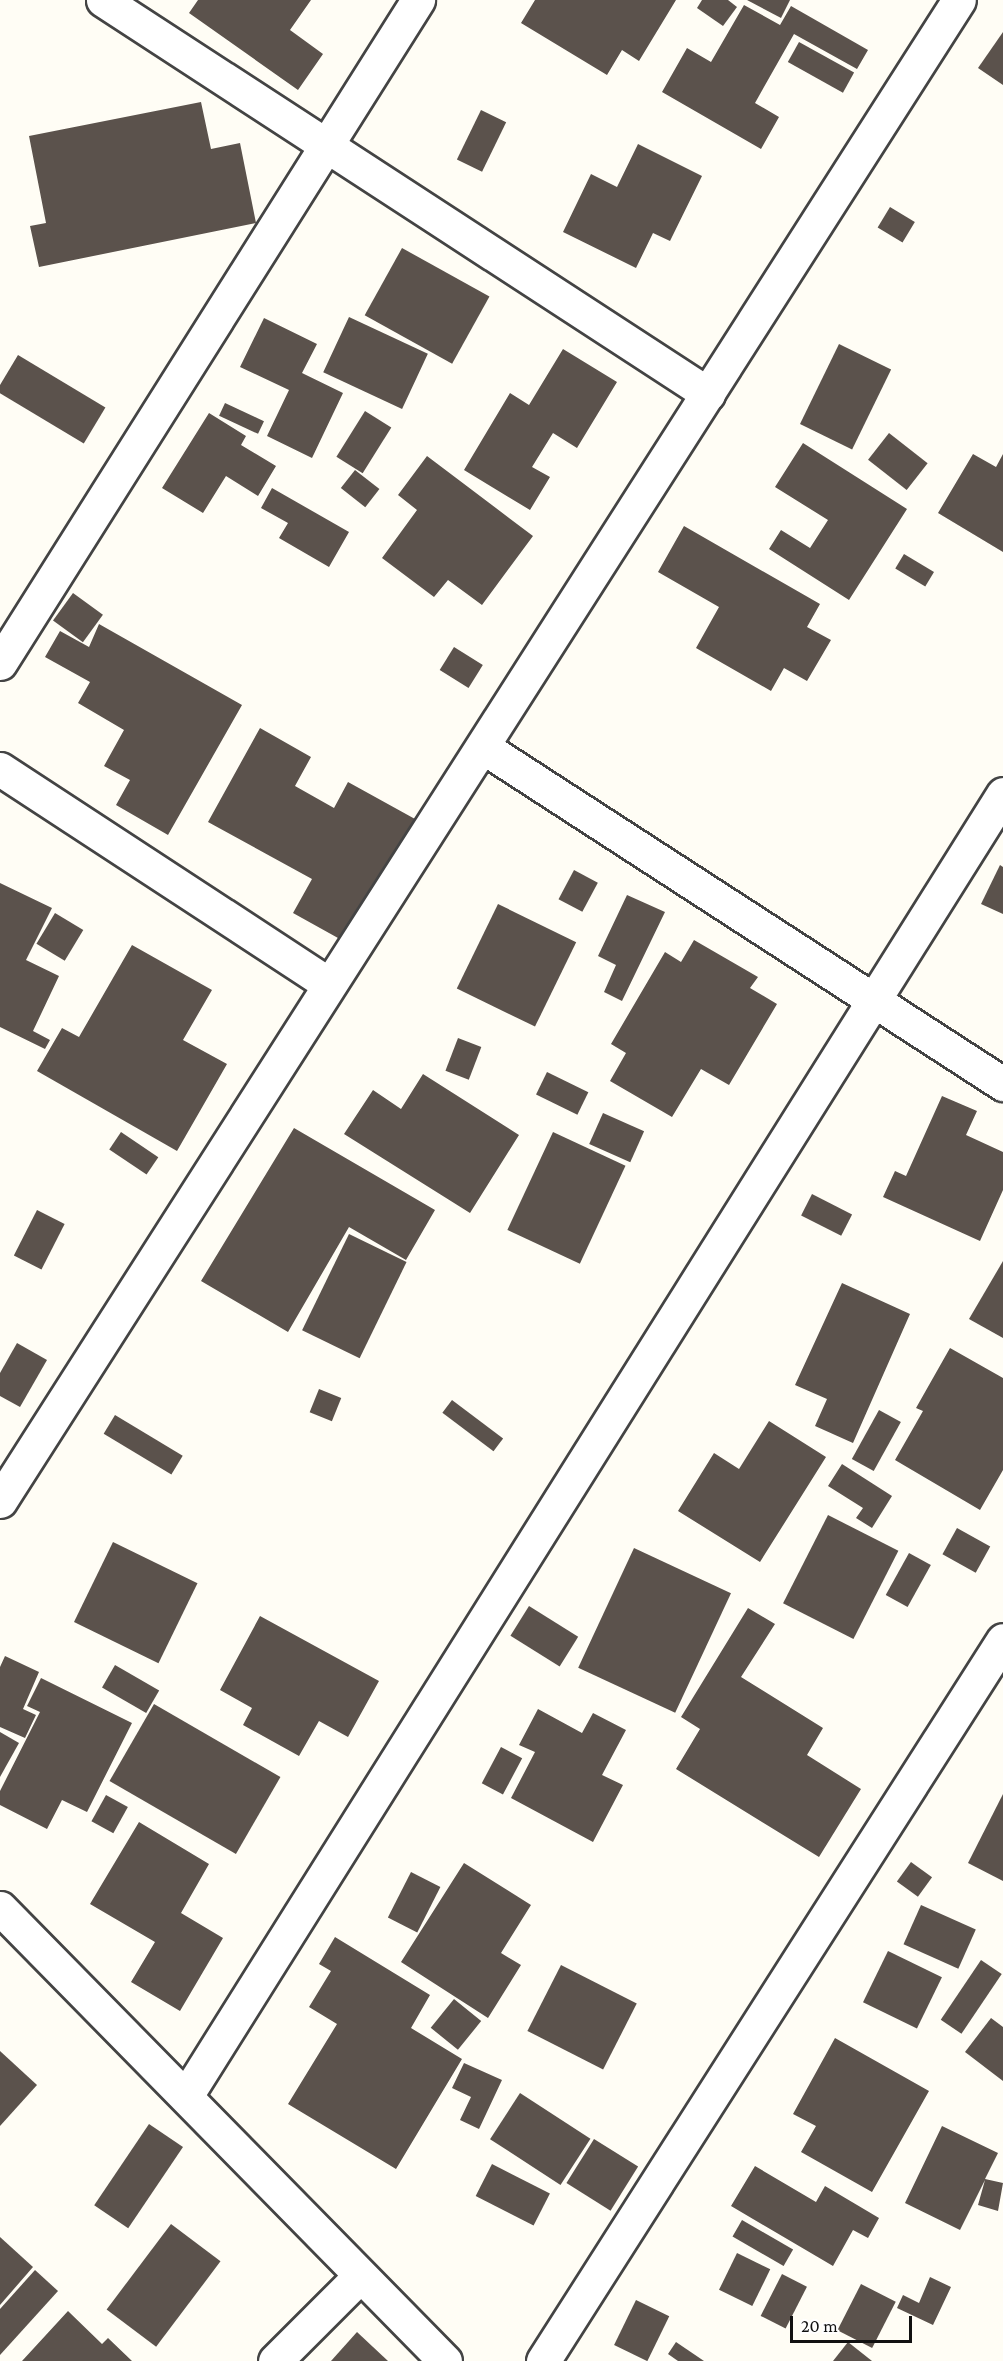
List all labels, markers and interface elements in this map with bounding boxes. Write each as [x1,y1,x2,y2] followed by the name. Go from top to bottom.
[793,2304,914,2342] scale bar
[801,2316,838,2336] text: 20 m

